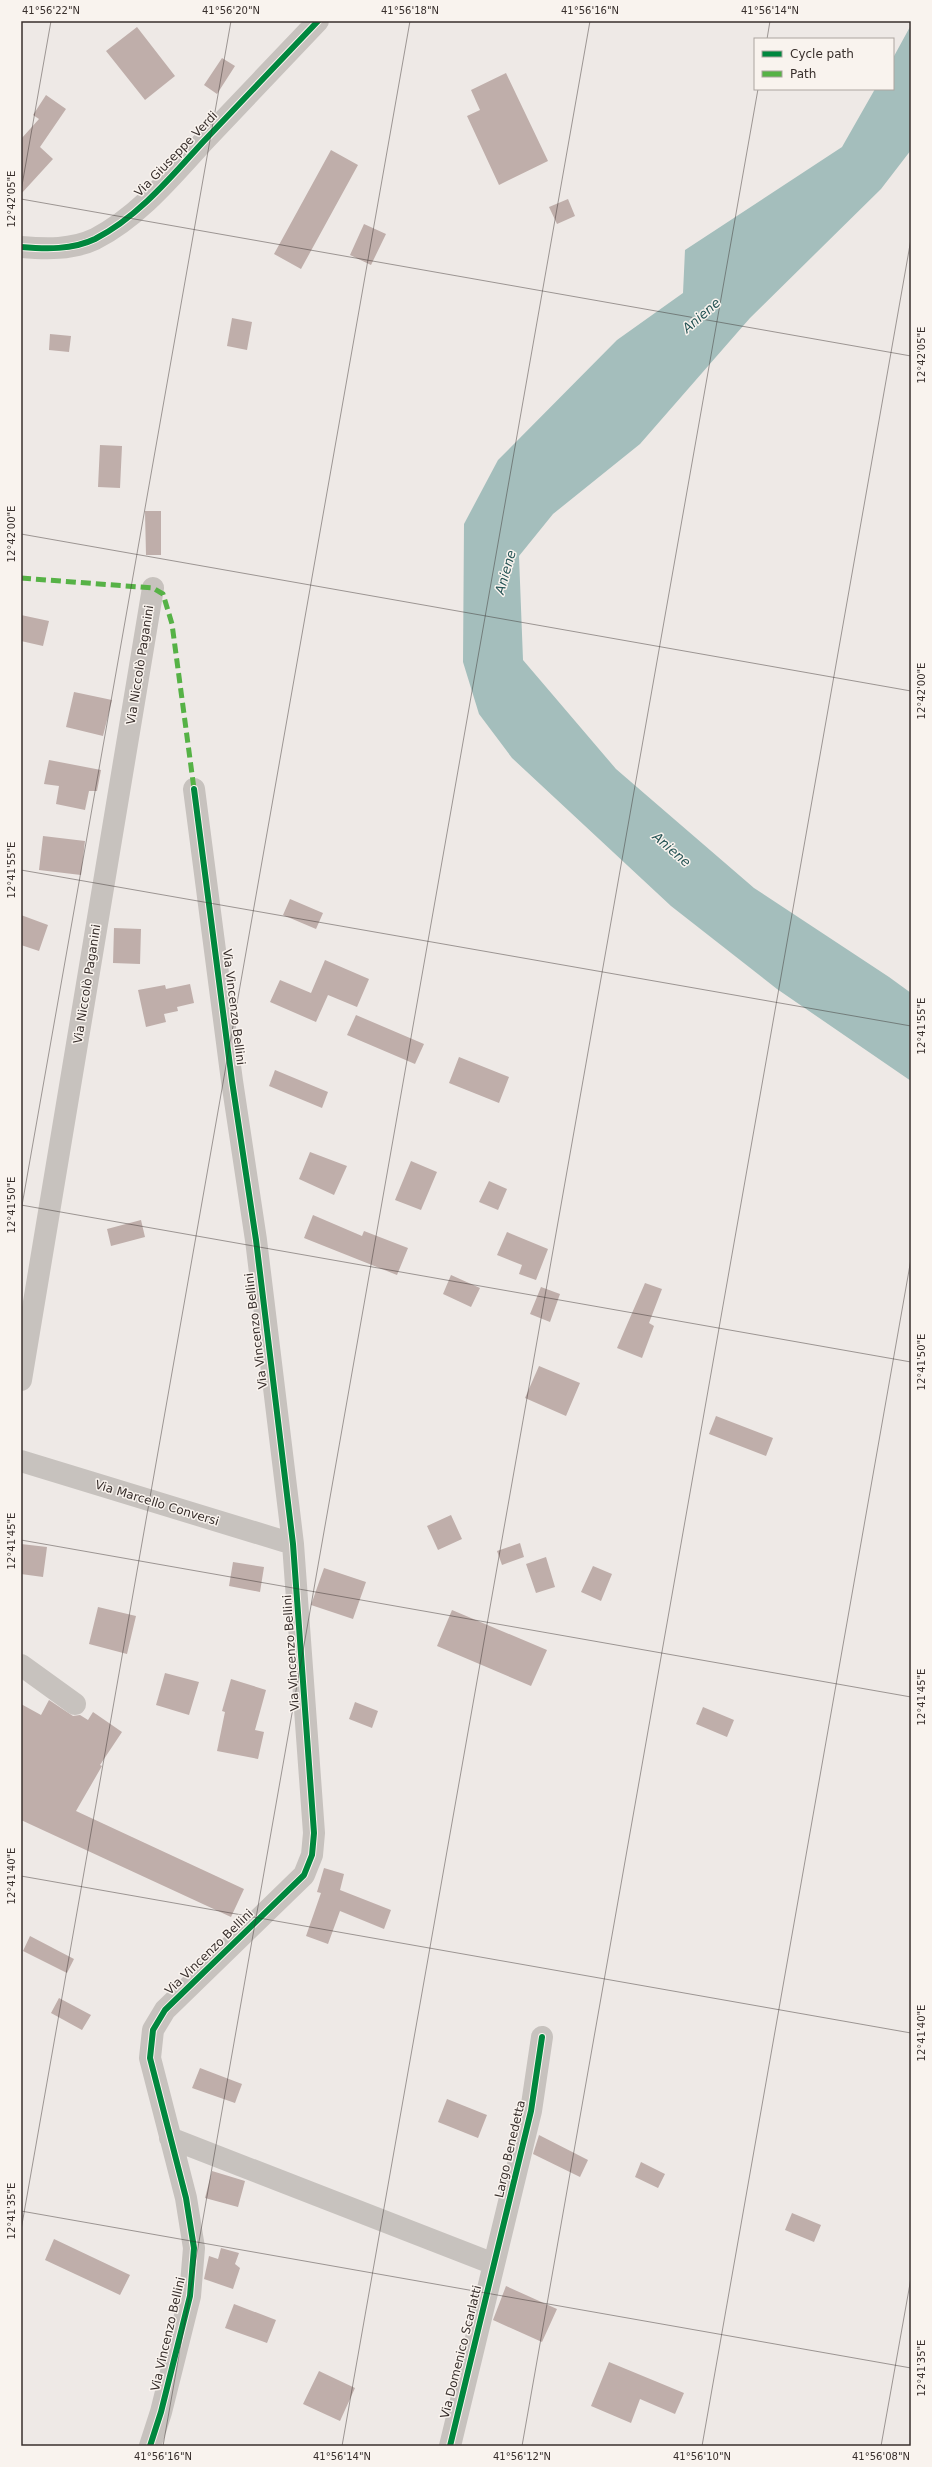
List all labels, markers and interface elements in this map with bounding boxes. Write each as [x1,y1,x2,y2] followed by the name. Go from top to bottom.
[22,5,80,16] text: 41°56'22"N
[202,5,260,16] text: 41°56'20"N
[381,5,439,16] text: 41°56'18"N
[561,5,619,16] text: 41°56'16"N
[741,5,799,16] text: 41°56'14"N
[754,38,894,90] legend
[790,47,854,61] text: Cycle path
[790,67,816,81] text: Path
[132,108,220,200] street label: Via Giuseppe Verdi
[6,171,17,227] text: 12°42'05"E
[679,295,723,336] water label: Aniene
[916,327,927,383] text: 12°42'05"E
[6,506,17,562] text: 12°42'00"E
[492,548,519,597] water label: Aniene
[124,604,156,726] street label: Via Niccolò Paganini
[916,663,927,719] text: 12°42'00"E
[649,828,694,870] water label: Aniene
[6,842,17,898] text: 12°41'55"E
[71,923,103,1045] street label: Via Niccolò Paganini
[220,948,248,1066] street label: Via Vincenzo Bellini
[916,998,927,1054] text: 12°41'55"E
[6,1177,17,1233] text: 12°41'50"E
[242,1272,270,1390] street label: Via Vincenzo Bellini
[916,1334,927,1390] text: 12°41'50"E
[93,1477,221,1529] street label: Via Marcello Conversi
[6,1513,17,1569] text: 12°41'45"E
[280,1594,302,1712] street label: Via Vincenzo Bellini
[916,1669,927,1725] text: 12°41'45"E
[6,1848,17,1904] text: 12°41'40"E
[162,1906,256,1998] street label: Via Vincenzo Bellini
[916,2005,927,2061] text: 12°41'40"E
[492,2099,528,2199] street label: Largo Benedetta
[6,2183,17,2239] text: 12°41'35"E
[148,2275,188,2393] street label: Via Vincenzo Bellini
[438,2284,484,2420] street label: Via Domenico Scarlatti
[916,2340,927,2396] text: 12°41'35"E
[134,2451,192,2462] text: 41°56'16"N
[313,2451,371,2462] text: 41°56'14"N
[493,2451,551,2462] text: 41°56'12"N
[673,2451,731,2462] text: 41°56'10"N
[852,2451,910,2462] text: 41°56'08"N

